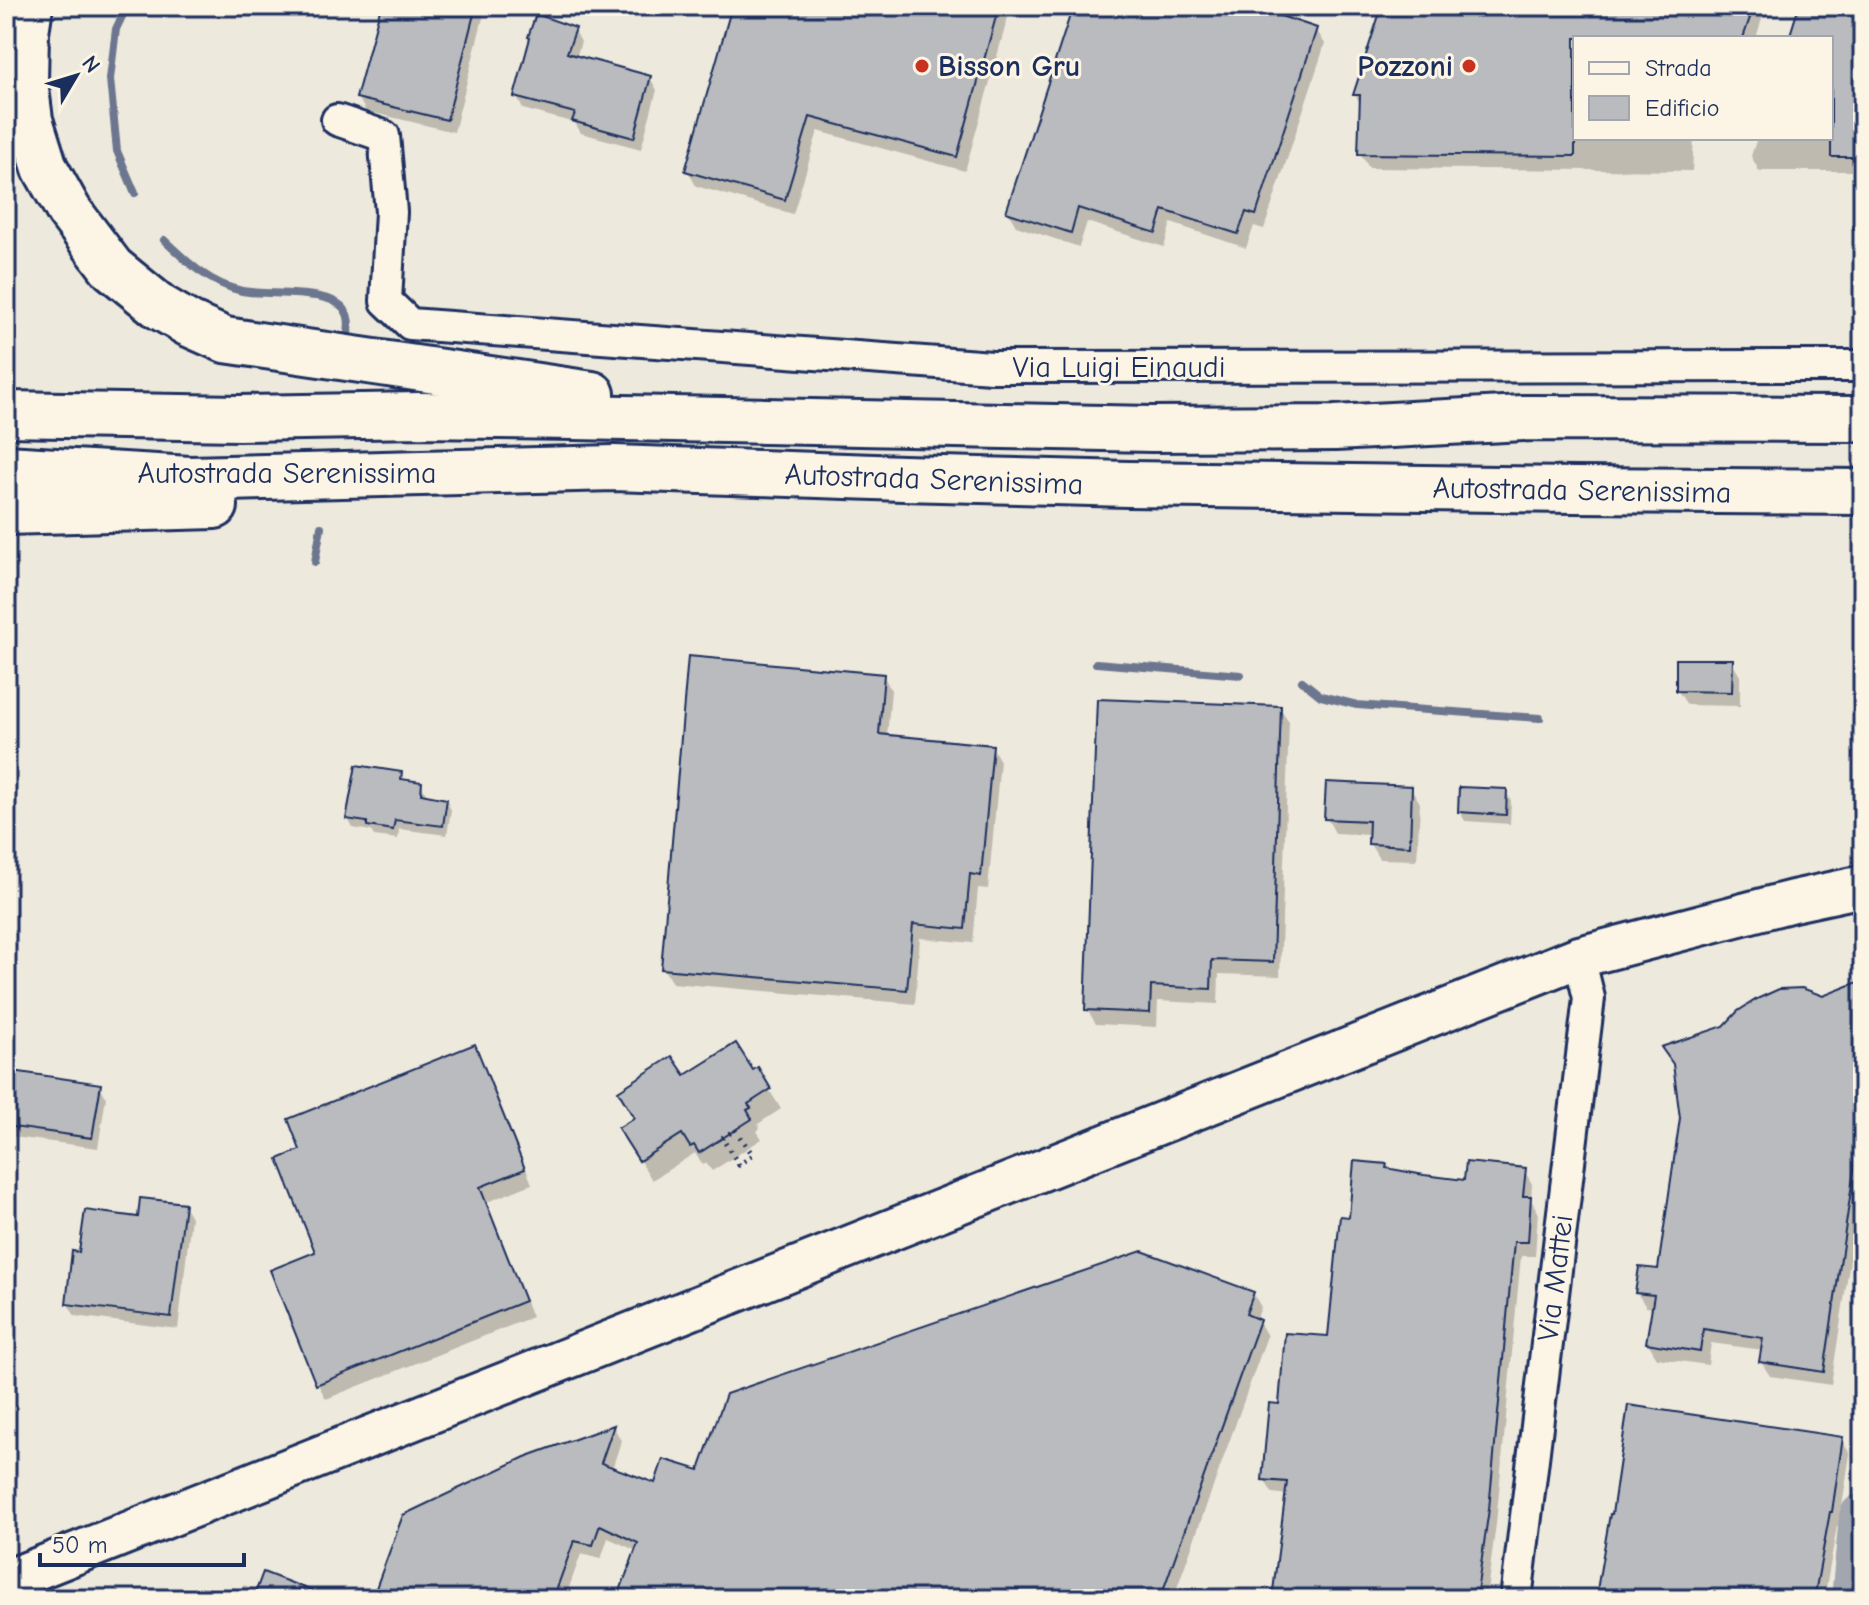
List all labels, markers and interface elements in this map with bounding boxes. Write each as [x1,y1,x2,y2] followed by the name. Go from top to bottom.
[36,36,116,116] north arrow
[1573,36,1833,140] legend
[938,49,1080,84] place label: Bisson Gru
[1357,49,1453,84] place label: Pozzoni
[76,51,106,78] text: N
[1645,54,1712,82] text: Strada
[913,57,931,75] marker: Bisson Gru
[1460,57,1478,75] marker: Pozzoni
[1645,94,1720,122] text: Edificio
[1013,350,1225,385] street label: Via Luigi Einaudi
[138,456,436,491] street label: Autostrada Serenissima
[784,457,1084,502] street label: Autostrada Serenissima
[1432,470,1732,511] street label: Autostrada Serenissima
[1530,1213,1581,1343] street label: Via Mattei
[40,1517,244,1567] scale bar
[52,1531,108,1559] text: 50 m

